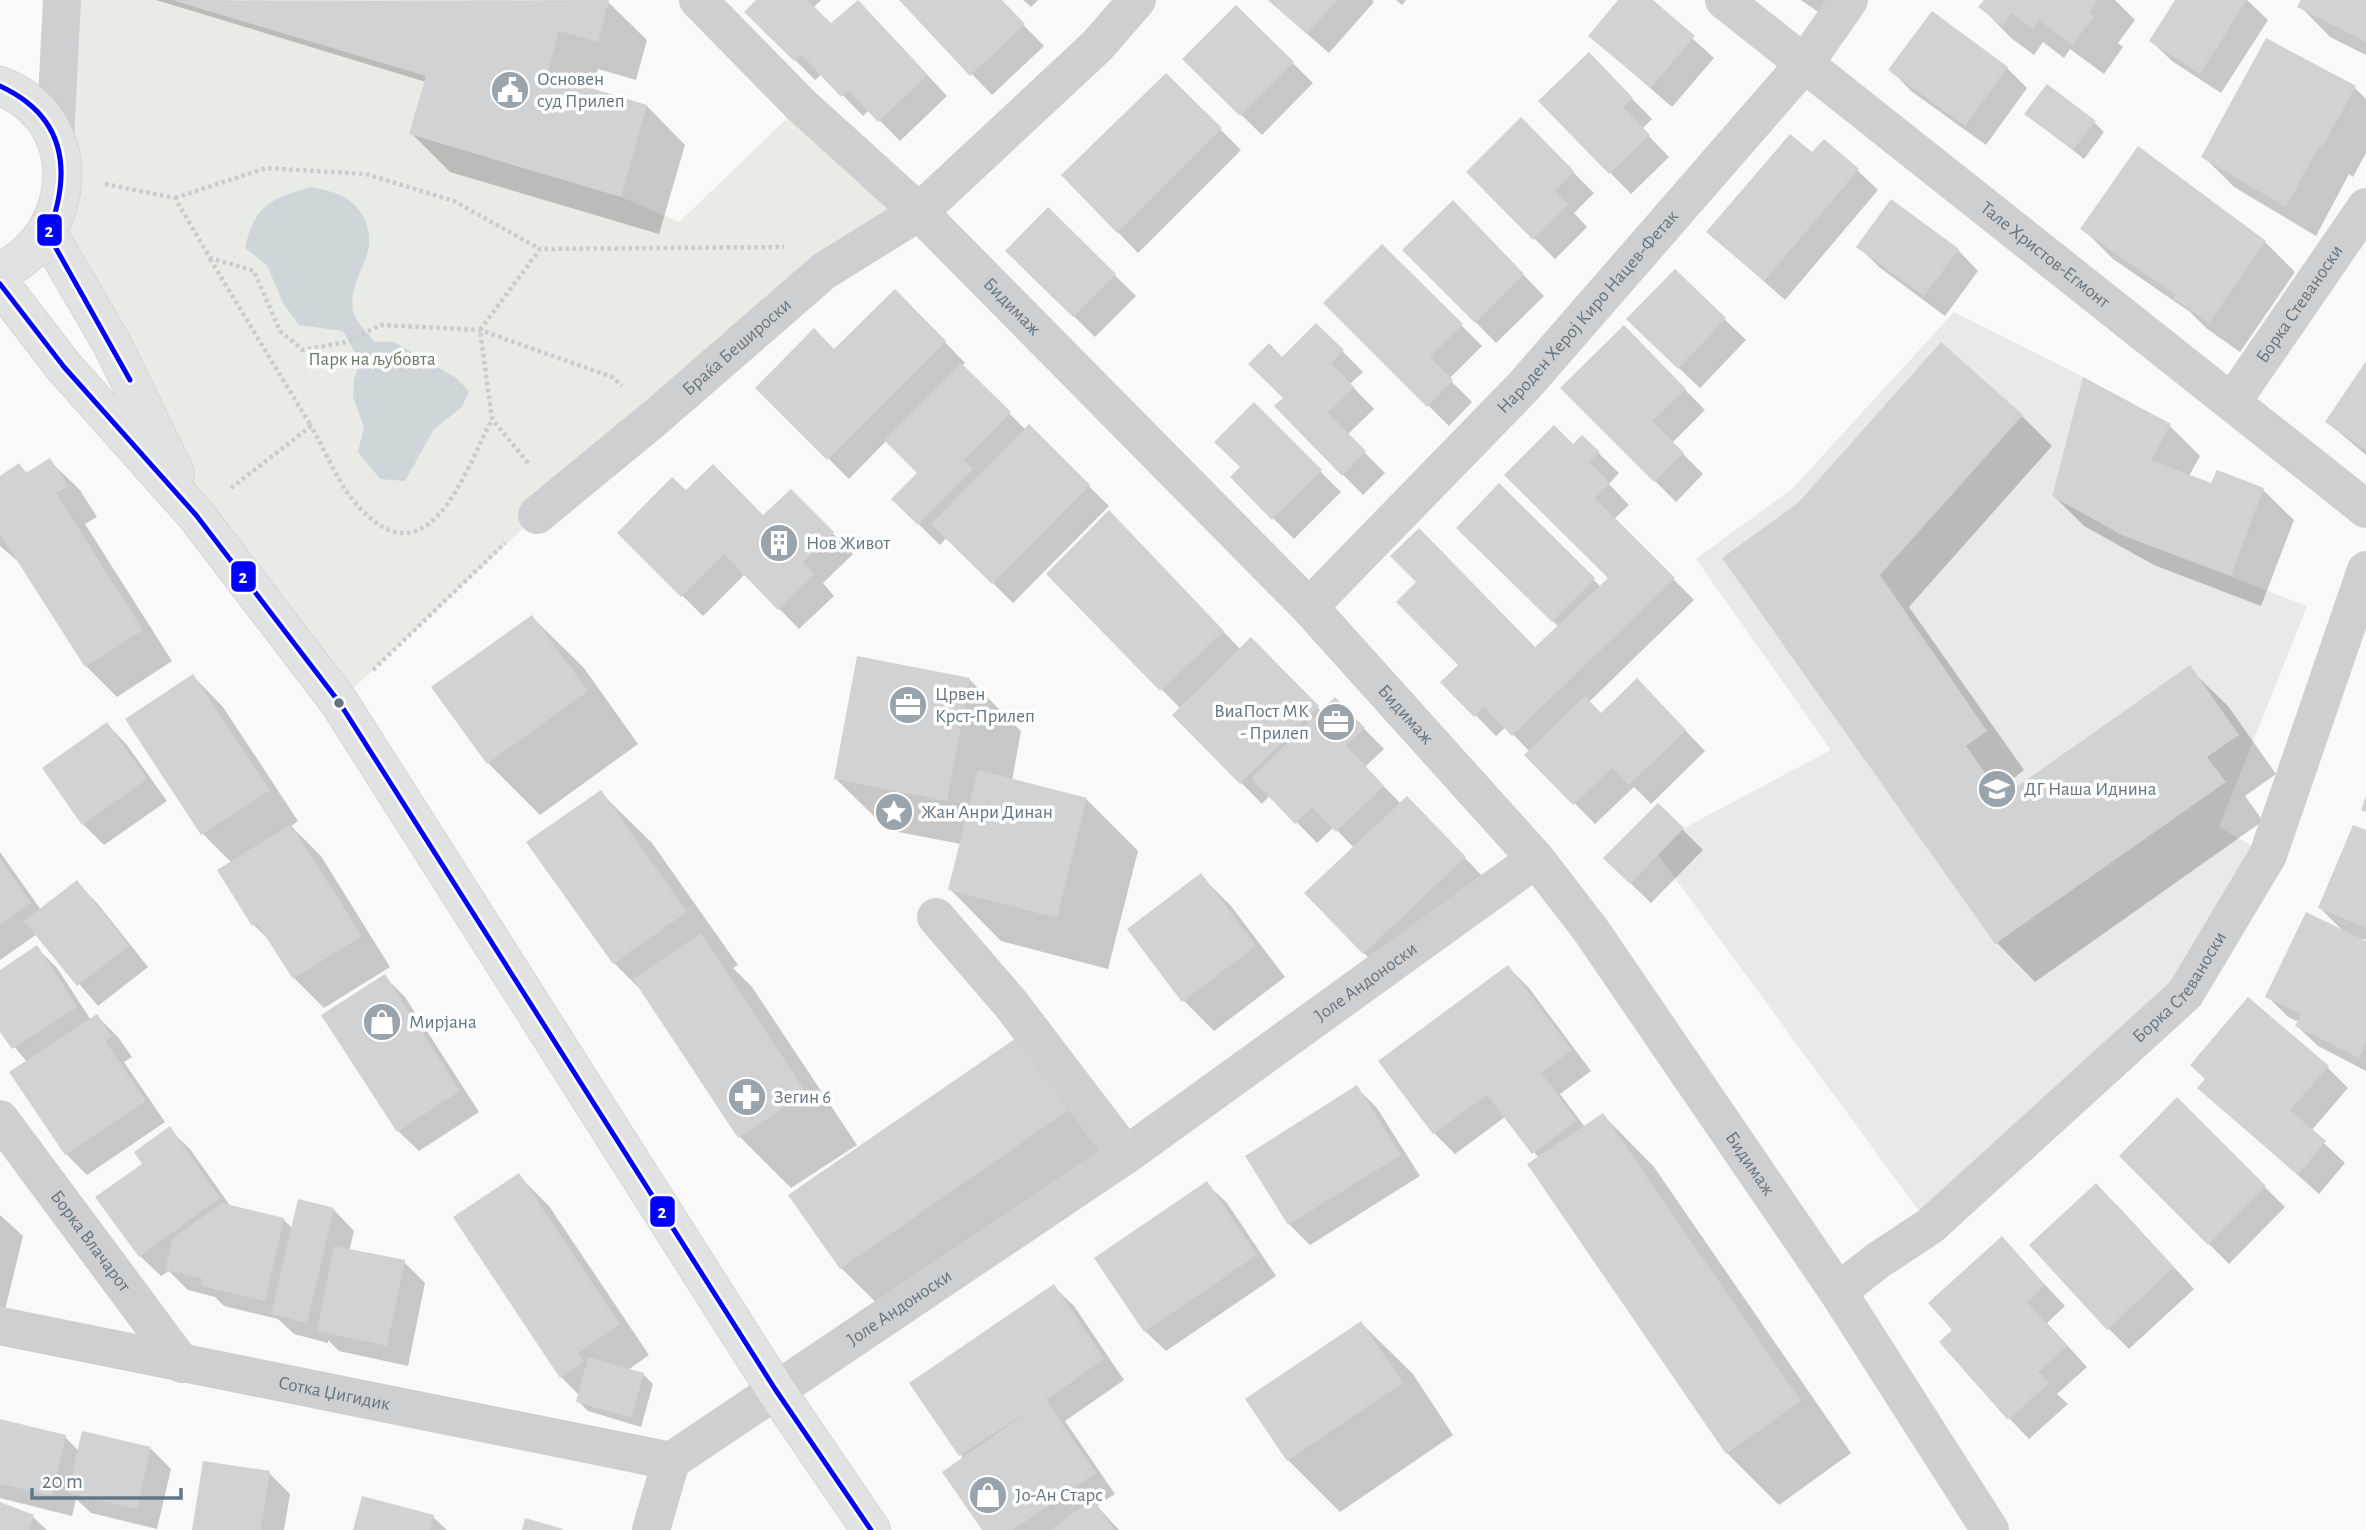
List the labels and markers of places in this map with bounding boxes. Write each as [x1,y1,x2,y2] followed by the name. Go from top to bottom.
[489,69,531,111] public building icon: Основен суд Прилеп
[537,70,625,111] place label: Основен суд Прилеп
[758,522,800,564] building icon: Нов Живот
[806,534,890,553] place label: Нов Живот
[887,684,929,726] office icon: Црвен Крст-Прилеп
[935,685,1035,726] place label: Црвен Крст-Прилеп
[332,696,346,710] unlabelled marker
[1315,701,1357,743] office icon: ВиаПост МК - Прилеп
[1214,702,1309,743] place label: ВиаПост МК - Прилеп
[1976,768,2018,810] school or university icon: ДГ Наша Иднина
[2024,780,2157,799] place label: ДГ Наша Иднина
[873,791,915,833] place icon: Жан Анри Динан
[921,803,1053,822] place label: Жан Анри Динан
[361,1001,403,1043] shop icon: Мирјана
[409,1013,477,1032] place label: Мирјана
[726,1076,768,1118] pharmacy icon: Зегин 6
[774,1088,831,1107] place label: Зегин 6
[967,1474,1009,1516] shop icon: Јо-Ан Старс
[1015,1486,1103,1505] place label: Јо-Ан Старс

